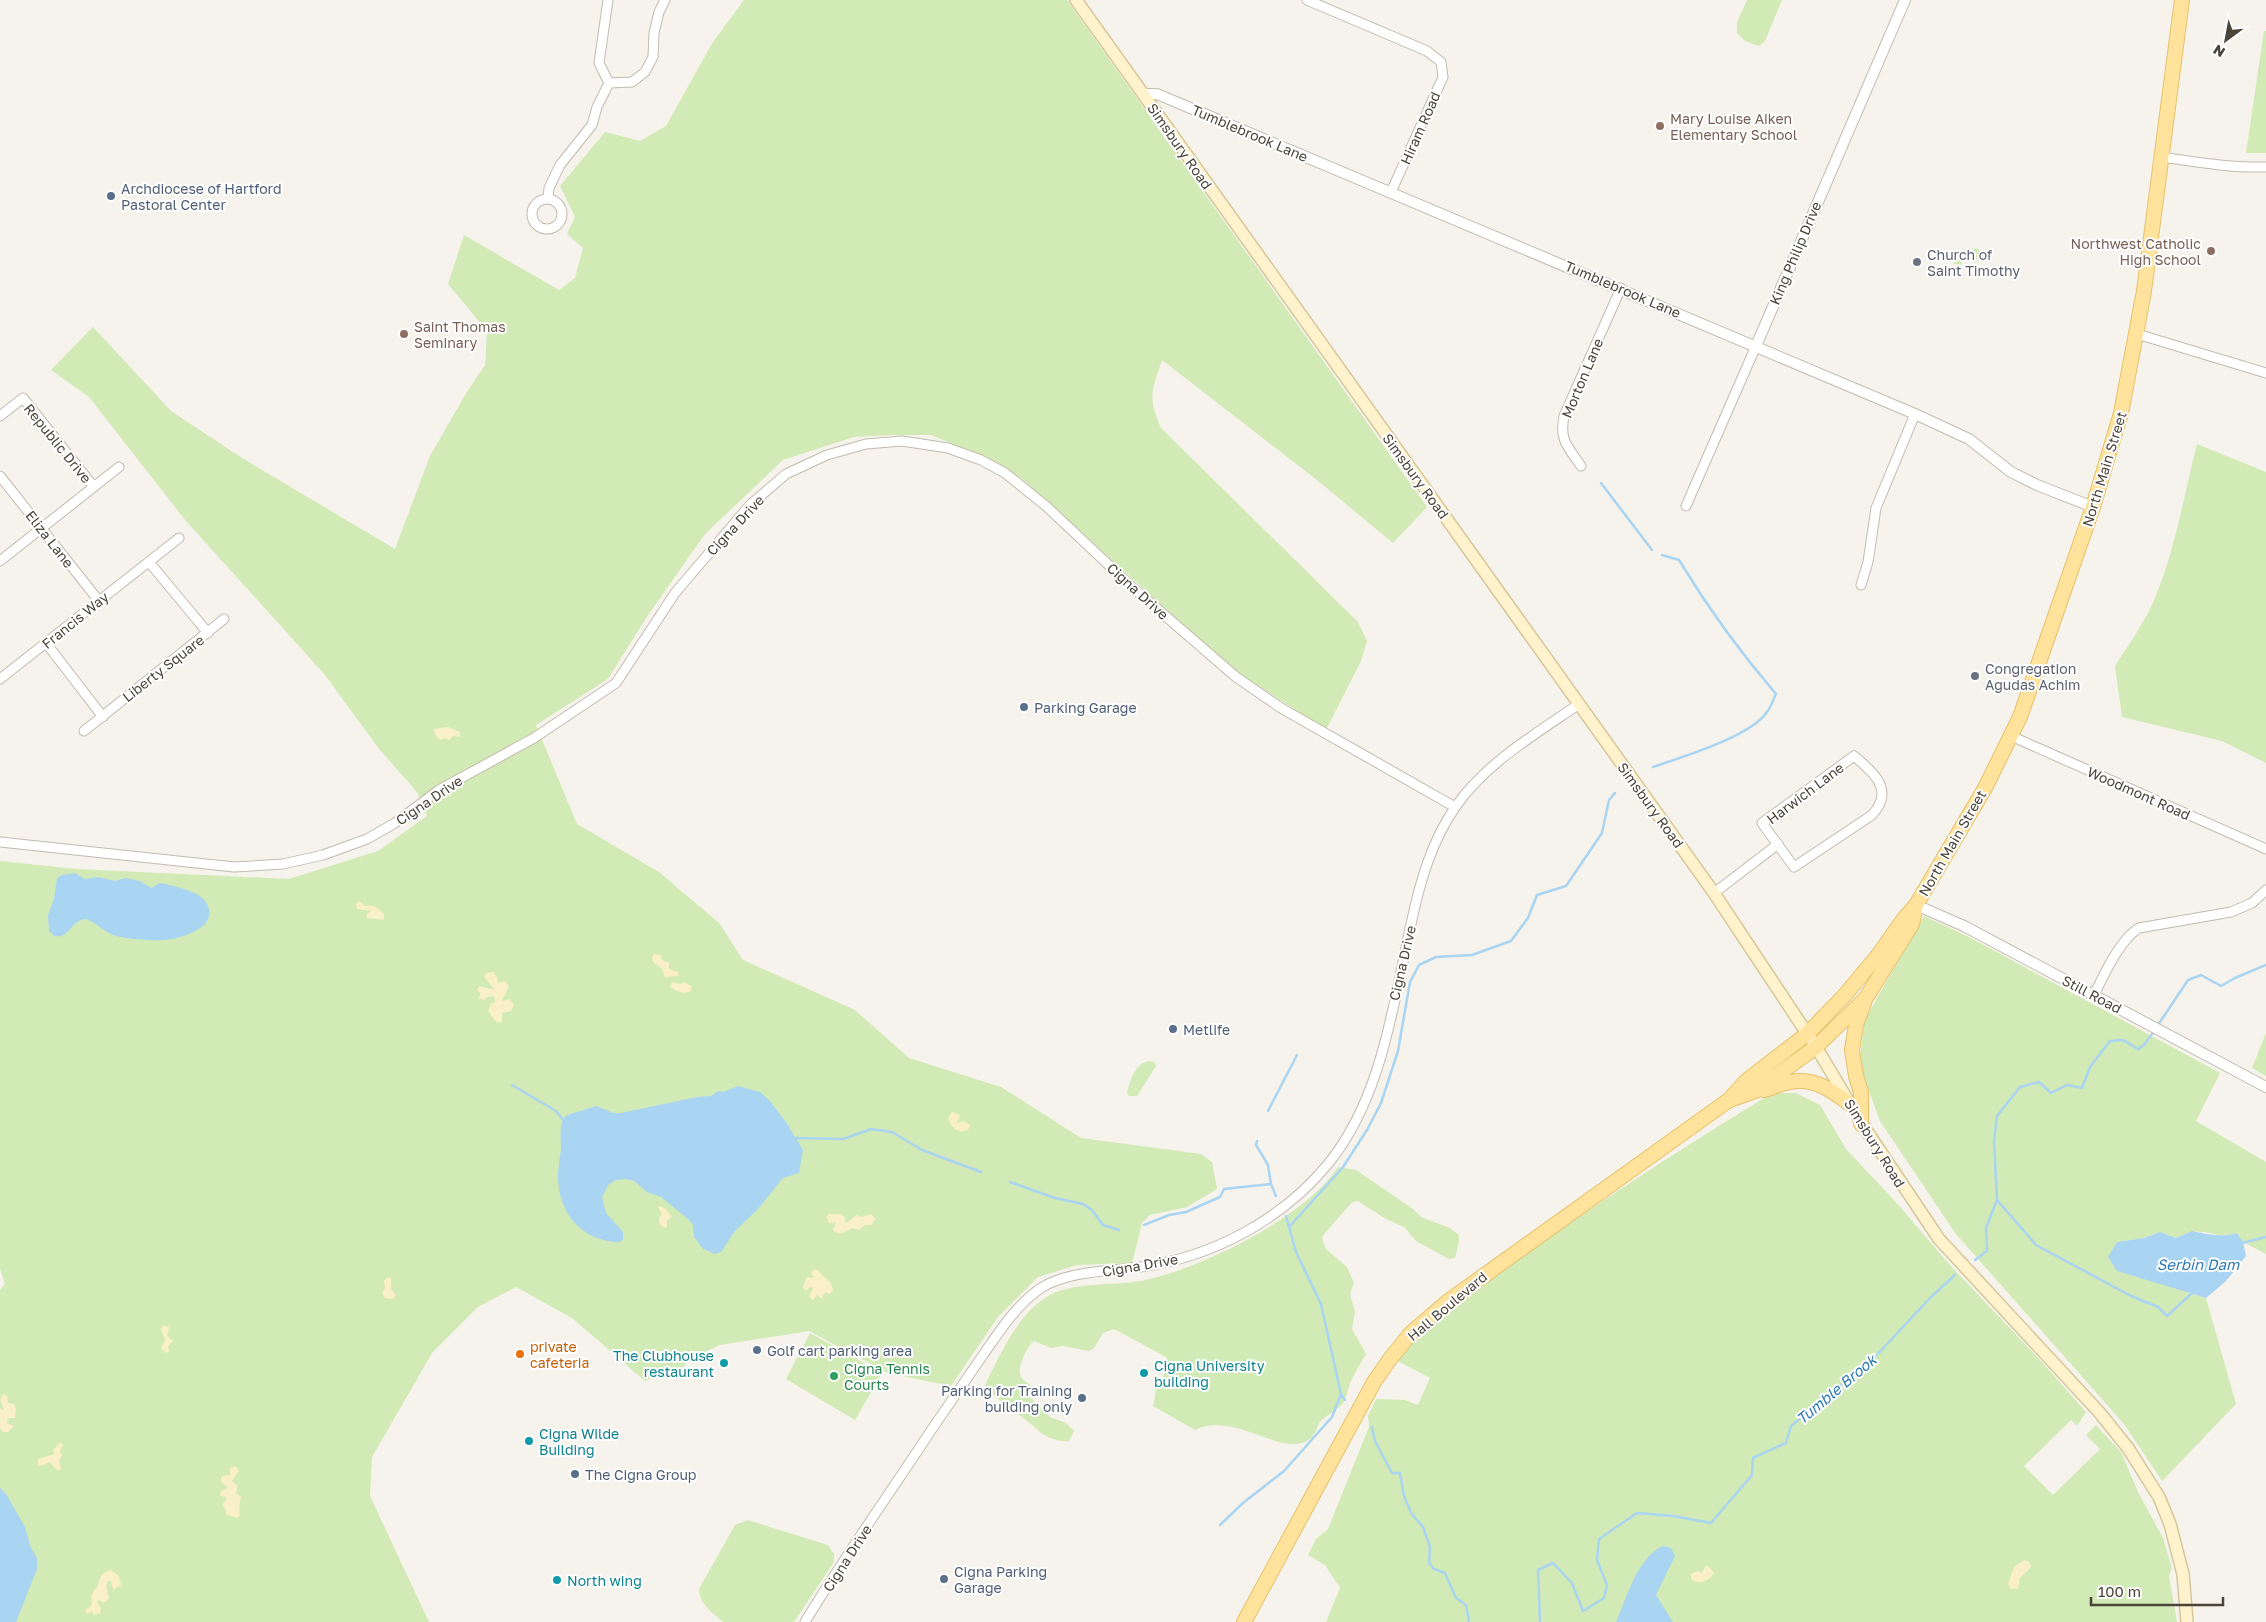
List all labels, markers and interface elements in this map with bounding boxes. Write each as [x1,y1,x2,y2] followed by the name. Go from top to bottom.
[2201,15,2251,65] north arrow
[2210,41,2228,61] text: N
[1396,89,1444,167] street label: Hiram Road
[1144,100,1216,192] street label: Simsbury Road
[1189,101,1311,165] street label: Tumblebrook Lane
[1670,110,1797,143] place label: Mary Louise Aiken Elementary School
[1654,120,1666,132] marker: Mary Louise Aiken Elementary School
[121,180,282,213] place label: Archdiocese of Hartford Pastoral Center
[105,190,117,202] marker: Archdiocese of Hartford Pastoral Center
[1766,199,1824,307] street label: King Philip Drive
[2071,235,2201,268] place label: Northwest Catholic High School
[2205,245,2217,257] marker: Northwest Catholic High School
[1927,246,2020,279] place label: Church of Saint Timothy
[1911,256,1923,268] marker: Church of Saint Timothy
[1562,257,1684,321] street label: Tumblebrook Lane
[414,318,506,351] place label: Saint Thomas Seminary
[398,328,410,340] marker: Saint Thomas Seminary
[1558,336,1606,420] street label: Morton Lane
[21,400,95,486] street label: Republic Drive
[2078,409,2130,529] street label: North Main Street
[1379,430,1453,522] street label: Simsbury Road
[703,491,767,559] street label: Cigna Drive
[22,507,78,571] street label: Eliza Lane
[1104,559,1172,623] street label: Cigna Drive
[38,588,112,652] street label: Francis Way
[119,631,207,705] street label: Liberty Square
[1985,660,2080,693] place label: Congregation Agudas Achim
[1969,670,1981,682] marker: Congregation Agudas Achim
[1034,699,1137,716] place label: Parking Garage
[1018,701,1030,713] marker: Parking Garage
[1614,759,1688,851] street label: Simsbury Road
[1763,759,1847,827] street label: Harwich Lane
[2085,763,2193,823] street label: Woodmont Road
[392,772,466,828] street label: Cigna Drive
[1915,787,1989,899] street label: North Main Street
[1385,924,1419,1002] street label: Cigna Drive
[2059,971,2125,1017] street label: Still Road
[1183,1021,1230,1038] place label: Metlife
[1167,1023,1179,1035] marker: Metlife
[1841,1096,1909,1190] street label: Simsbury Road
[1101,1250,1179,1280] street label: Cigna Drive
[2157,1255,2240,1273] water label: Serbin Dam
[1404,1268,1490,1344] street label: Hall Boulevard
[530,1338,589,1371] place label: private cafeteria
[767,1342,912,1359] place label: Golf cart parking area
[751,1344,763,1356] marker: Golf cart parking area
[613,1347,714,1380] place label: The Clubhouse restaurant
[514,1348,526,1360] marker: private cafeteria
[1792,1349,1881,1428] water label: Tumble Brook
[718,1357,730,1369] marker: The Clubhouse restaurant
[1154,1357,1265,1390] place label: Cigna University building
[844,1360,930,1393] place label: Cigna Tennis Courts
[1138,1367,1150,1379] marker: Cigna University building
[828,1370,840,1382] marker: Cigna Tennis Courts
[941,1382,1072,1415] place label: Parking for Training building only
[1076,1392,1088,1404] marker: Parking for Training building only
[539,1425,619,1458] place label: Cigna Wilde Building
[523,1435,535,1447] marker: Cigna Wilde Building
[585,1466,696,1483] place label: The Cigna Group
[569,1468,581,1480] marker: The Cigna Group
[819,1521,875,1595] street label: Cigna Drive
[954,1563,1047,1596] place label: Cigna Parking Garage
[567,1572,642,1589] place label: North wing
[938,1573,950,1585] marker: Cigna Parking Garage
[551,1574,563,1586] marker: North wing
[2091,1574,2224,1606] scale bar
[2098,1582,2141,1600] text: 100 m

